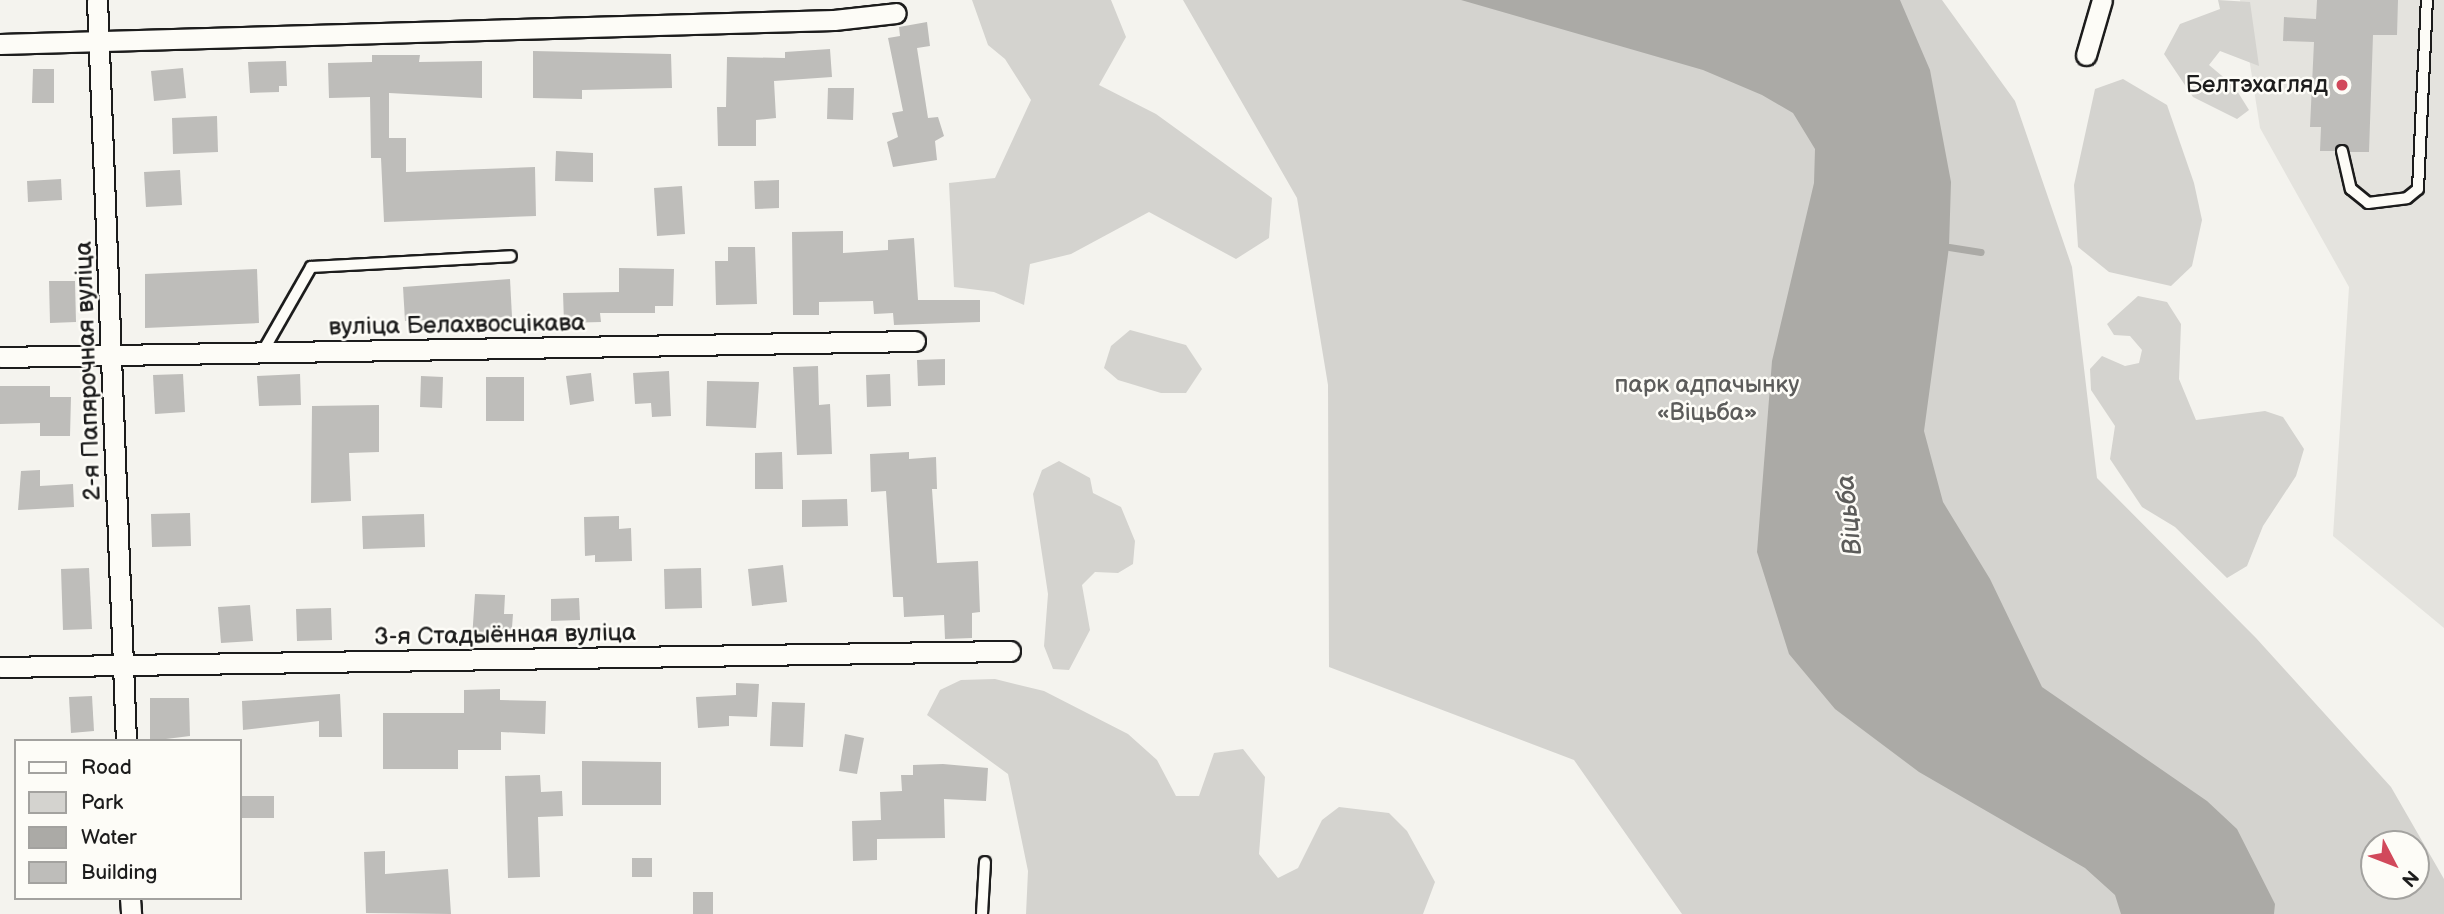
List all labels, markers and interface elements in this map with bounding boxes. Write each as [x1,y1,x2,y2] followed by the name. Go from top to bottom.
[2185,71,2328,99] place label: Белтэхагляд
[2334,77,2350,93] marker: Белтэхагляд
[69,241,107,501] street label: 2-я Папярочная вуліца
[328,308,586,342] street label: вуліца Белахвосцікава
[1615,371,1799,427] park label: парк адпачынку «Віцьба»
[1830,473,1870,557] water label: Віцьба
[374,618,636,652] street label: 3-я Стадыённая вуліца
[14,739,242,900] legend
[81,755,132,780] text: Road
[81,790,123,815] text: Park
[81,825,137,850] text: Water
[2360,830,2430,900] north arrow
[81,860,157,885] text: Building
[2396,865,2423,891] text: N

